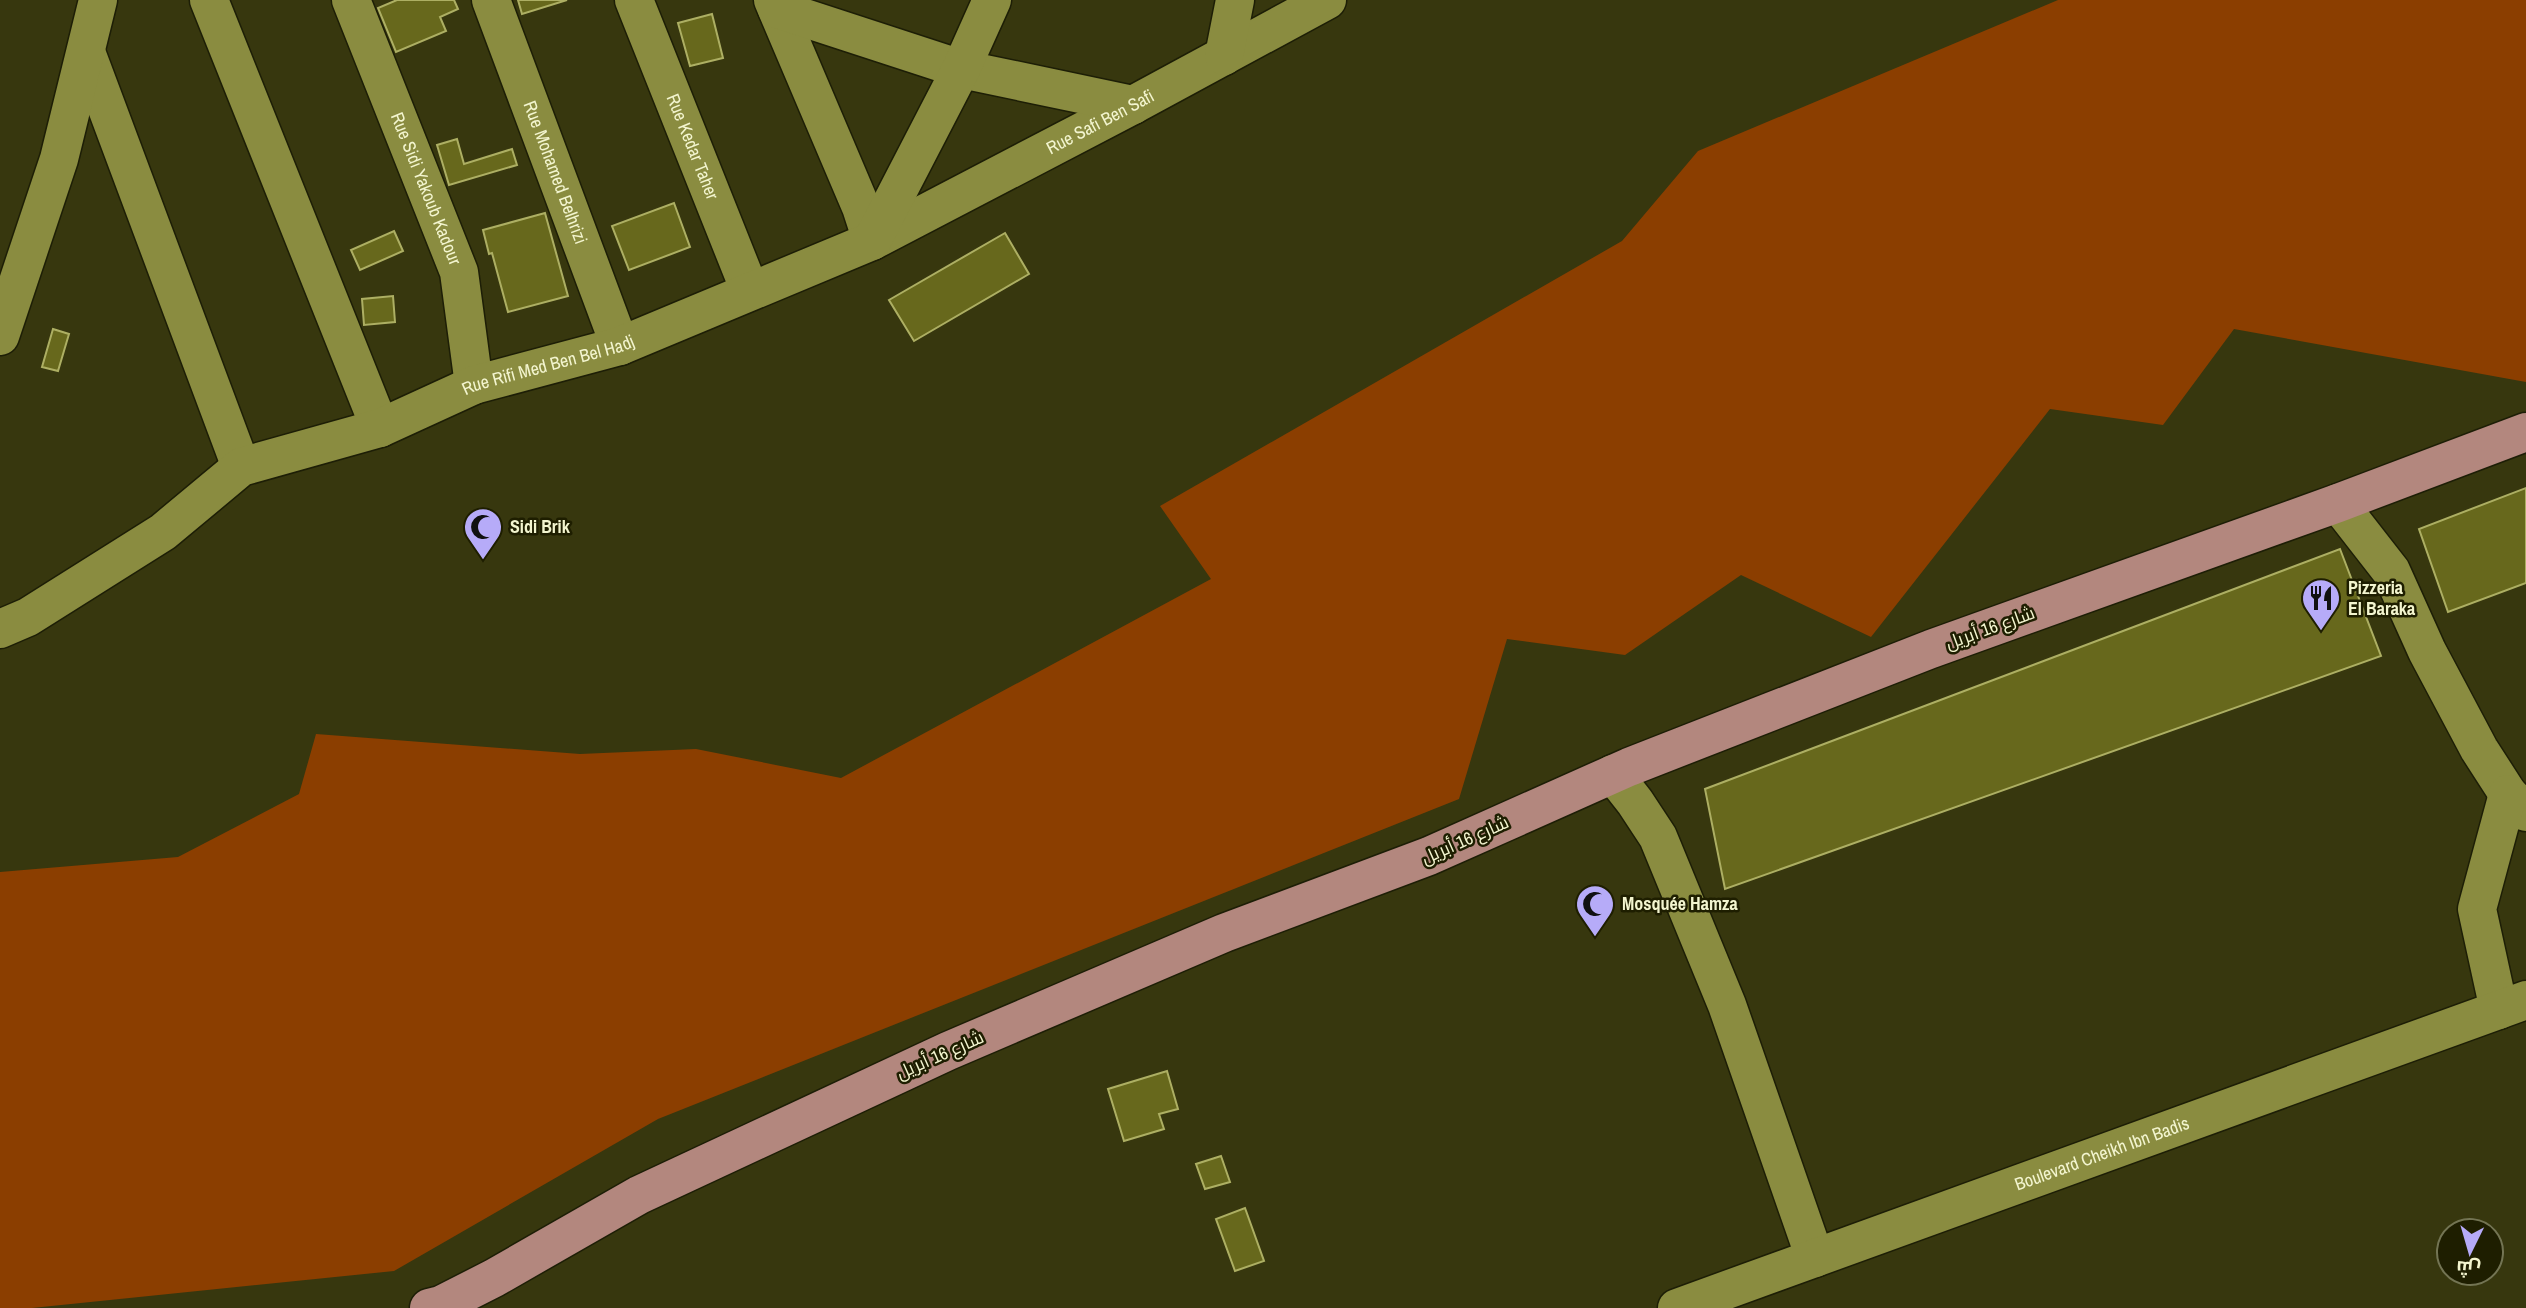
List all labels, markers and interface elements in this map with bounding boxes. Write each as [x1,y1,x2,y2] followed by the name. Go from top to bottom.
[1042,83,1158,160] street label: Rue Safi Ben Safi
[661,90,725,203] street label: Rue Kedar Taher
[518,97,594,247] street label: Rue Mohamed Belhrizi
[385,109,468,269] street label: Rue Sidi Yakoub Kadour
[458,328,638,401] street label: Rue Rifi Med Ben Bel Hadj
[462,506,504,561] mosque icon: Sidi Brik
[510,514,571,539] place label: Sidi Brik
[2348,575,2416,621] place label: Pizzeria El Baraka
[2300,577,2342,632] restaurant icon: Pizzeria El Baraka
[1942,600,2038,655] street label: شارع 16 أبريل
[1417,809,1513,870] street label: شارع 16 أبريل
[1574,883,1616,938] mosque icon: Mosquée Hamza
[1622,891,1738,916] place label: Mosquée Hamza
[892,1024,988,1085] street label: شارع 16 أبريل
[2011,1110,2192,1197] street label: Boulevard Cheikh Ibn Badis
[2435,1217,2505,1287] north arrow
[2455,1255,2482,1283] text: ش

